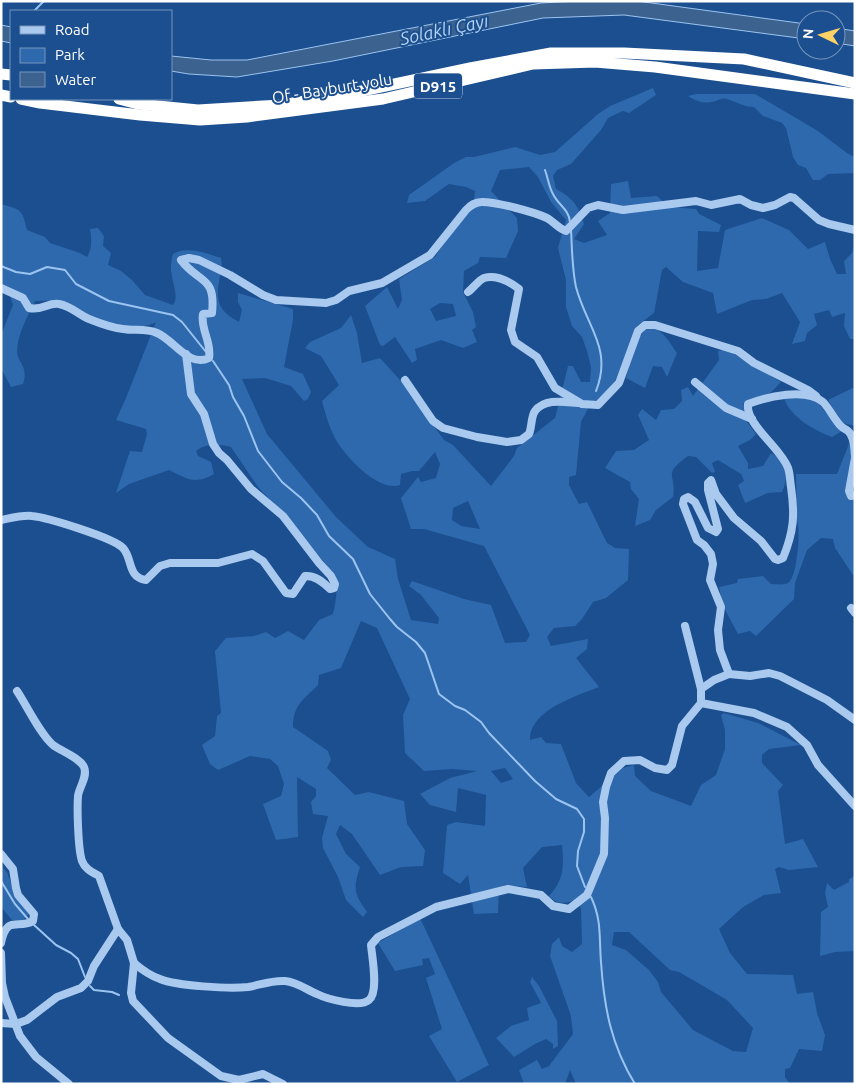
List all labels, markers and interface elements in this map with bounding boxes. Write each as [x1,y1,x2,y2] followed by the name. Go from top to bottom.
[10,10,172,100] legend
[397,10,490,48] water label: Solaklı Çayı
[796,10,846,60] north arrow
[55,21,90,38] text: Road
[800,28,816,40] text: N
[55,46,85,63] text: Park
[271,70,393,106] street label: Of - Bayburt yolu
[55,71,96,88] text: Water
[414,74,462,98] road number: D915

